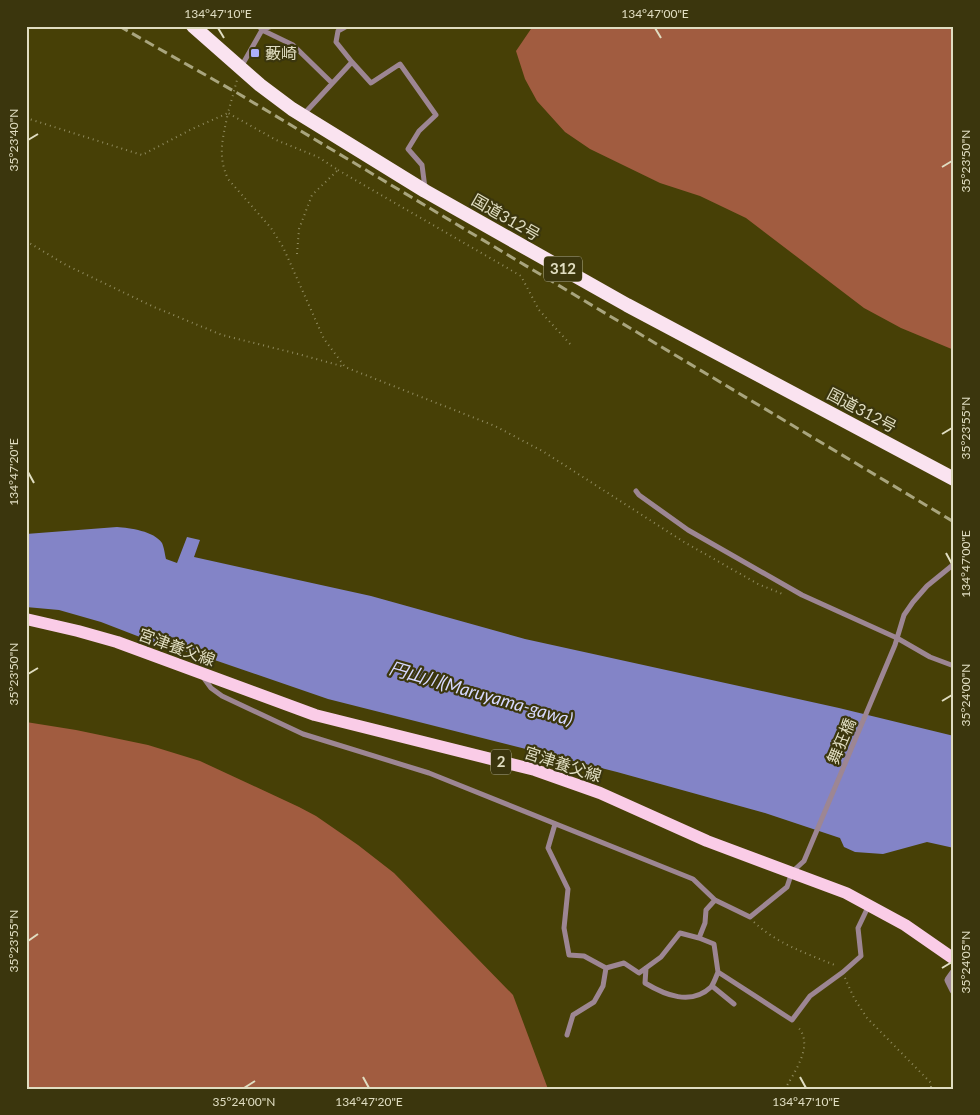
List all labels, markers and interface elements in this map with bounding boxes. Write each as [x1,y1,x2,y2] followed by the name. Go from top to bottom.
[184,6,252,21] text: 134°47'10"E
[621,6,689,21] text: 134°47'00"E
[265,43,297,62] place label: 藪崎
[249,47,261,59] marker: 藪崎
[6,109,21,171] text: 35°23'40"N
[958,130,973,192] text: 35°23'50"N
[469,189,544,244] street label: 国道312号
[544,256,582,282] road number: 312
[824,383,900,436] street label: 国道312号
[958,397,973,459] text: 35°23'55"N
[6,438,21,506] text: 134°47'20"E
[958,530,973,598] text: 134°47'00"E
[136,624,218,669] street label: 宮津養父線
[6,643,21,705] text: 35°23'50"N
[387,656,576,730] water label: 円山川(Maruyama-gawa)
[958,664,973,726] text: 35°24'00"N
[822,715,859,767] street label: 舞狂橋
[522,742,604,785] street label: 宮津養父線
[491,750,511,774] road number: 2
[6,910,21,972] text: 35°23'55"N
[958,931,973,993] text: 35°24'05"N
[213,1094,275,1109] text: 35°24'00"N
[335,1094,403,1109] text: 134°47'20"E
[772,1094,840,1109] text: 134°47'10"E

